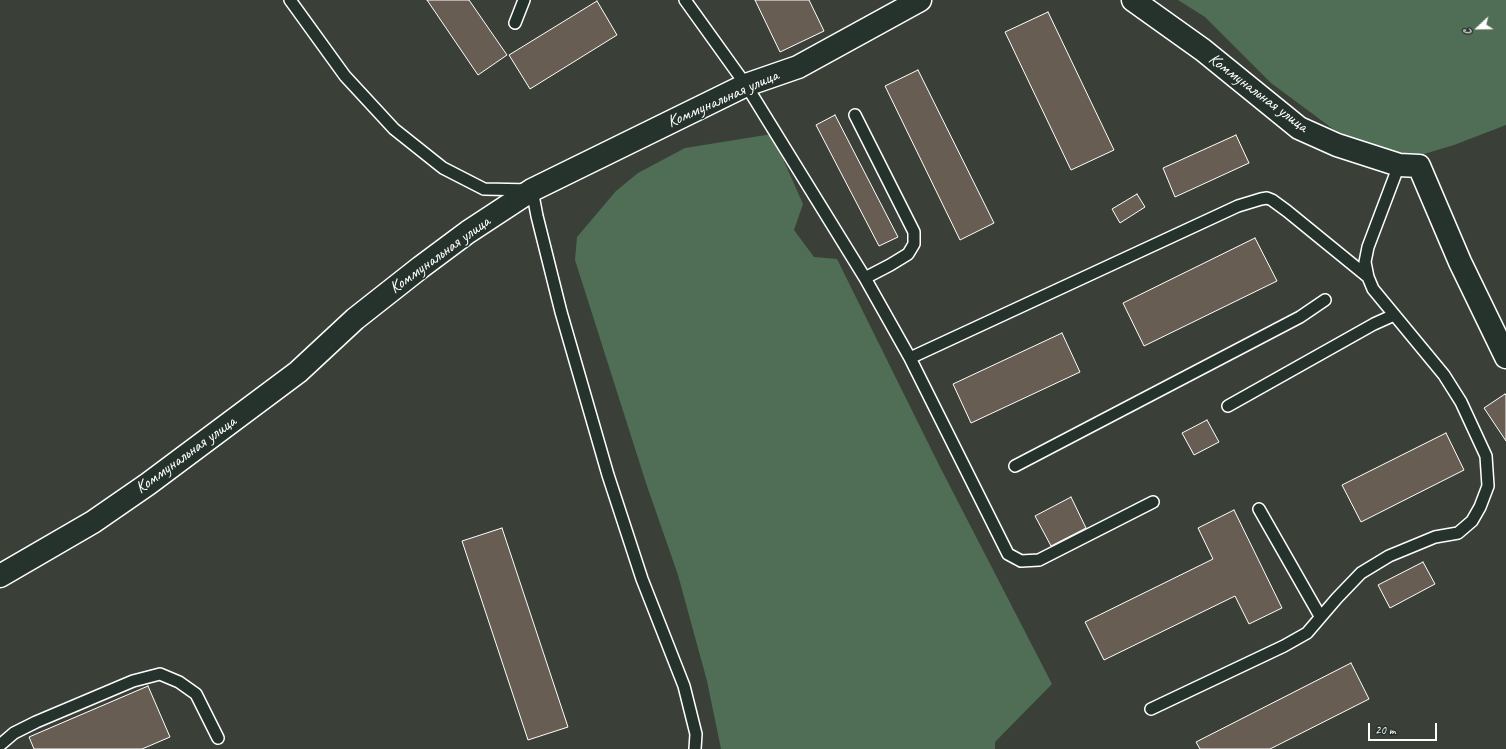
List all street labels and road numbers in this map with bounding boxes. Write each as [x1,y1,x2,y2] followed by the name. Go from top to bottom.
[1204,49,1312,137] street label: Коммунальная улица
[664,65,782,133] street label: Коммунальная улица
[386,212,494,298] street label: Коммунальная улица
[132,412,240,498] street label: Коммунальная улица

